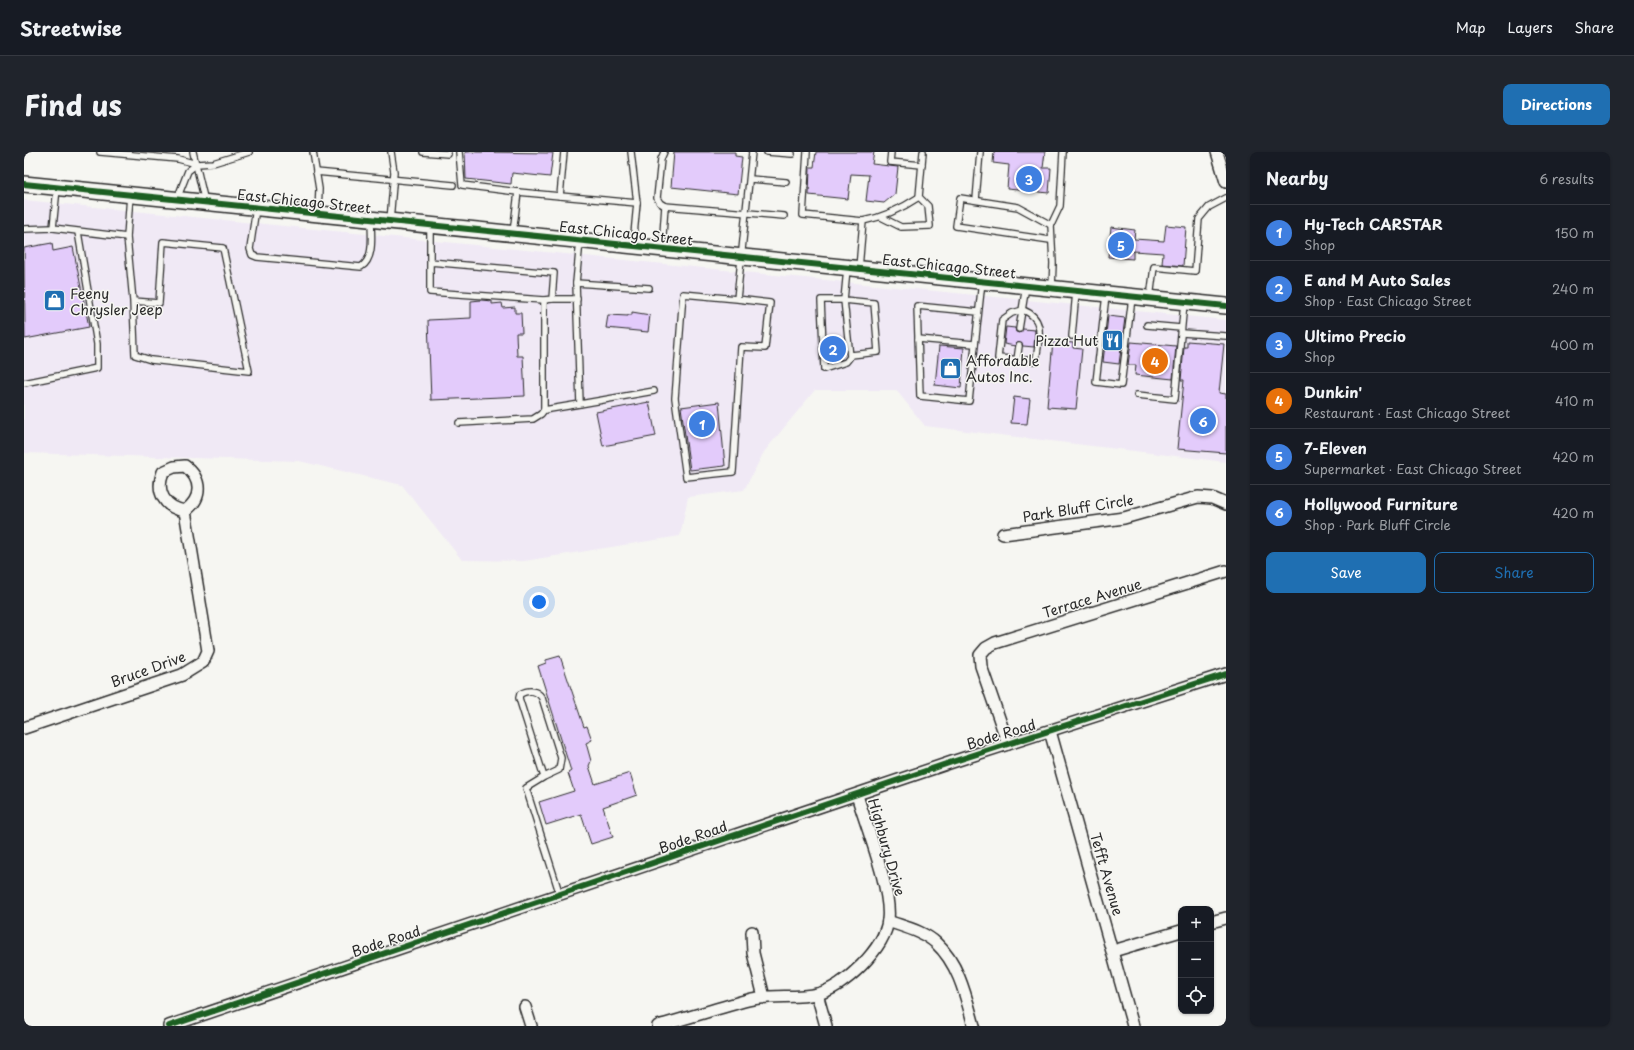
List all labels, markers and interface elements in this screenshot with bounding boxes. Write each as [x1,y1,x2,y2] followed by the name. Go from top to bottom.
[20,14,122,42] text: Streetwise
[1456,17,1486,38] text: Map
[1508,17,1553,38] text: Layers
[1575,17,1614,38] text: Share
[24,83,122,126] text: Find us
[1503,84,1610,125] button: Directions
[1016,164,1042,194] pin: 3
[1266,165,1328,191] text: Nearby
[1539,169,1594,188] text: 6 results
[236,184,372,219] street label: East Chicago Street
[1304,212,1443,235] text: Hy-Tech CARSTAR
[558,216,694,251] street label: East Chicago Street
[1276,223,1282,242] text: 1
[1555,223,1594,242] text: 150 m
[1108,230,1134,260] pin: 5
[1304,235,1335,254] text: Shop
[881,249,1017,284] street label: East Chicago Street
[1304,268,1451,291] text: E and M Auto Sales
[1274,279,1284,298] text: 2
[1552,279,1594,298] text: 240 m
[70,283,163,320] place label: Feeny Chrysler Jeep
[41,288,67,314] shop icon: Feeny Chrysler Jeep
[1304,291,1471,310] text: Shop · East Chicago Street
[1304,324,1406,347] text: Ultimo Precio
[1100,327,1126,353] restaurant icon: Pizza Hut
[1035,330,1098,351] place label: Pizza Hut
[820,334,846,364] pin: 2
[1275,335,1283,354] text: 3
[1551,335,1594,354] text: 400 m
[1142,346,1168,376] pin: 4
[1304,347,1335,366] text: Shop
[966,350,1040,387] place label: Affordable Autos Inc.
[937,355,963,381] shop icon: Affordable Autos Inc.
[1304,380,1362,403] text: Dunkin'
[1275,391,1283,410] text: 4
[1555,391,1594,410] text: 410 m
[1304,403,1510,422] text: Restaurant · East Chicago Street
[1190,406,1216,436] pin: 6
[689,409,715,439] pin: 1
[1304,436,1367,459] text: 7-Eleven
[1275,447,1283,466] text: 5
[1552,447,1594,466] text: 420 m
[1304,459,1521,478] text: Supermarket · East Chicago Street
[1021,489,1135,527] street label: Park Bluff Circle
[1304,492,1458,515] text: Hollywood Furniture
[1274,503,1284,522] text: 6
[1552,503,1594,522] text: 420 m
[1304,515,1451,534] text: Shop · Park Bluff Circle
[1266,552,1426,593] button: Save
[1434,552,1594,593] button: Share
[1040,573,1144,623] street label: Terrace Avenue
[529,592,549,612] your location
[107,646,189,692] street label: Bruce Drive
[964,714,1038,754] street label: Bode Road
[863,796,911,898] street label: Highbury Drive
[656,815,730,859] street label: Bode Road
[1085,830,1129,918] street label: Tefft Avenue
[1178,906,1214,1014] map controls
[1178,906,1214,942] button: +
[349,920,423,962] street label: Bode Road
[1178,942,1214,978] button: −
[1178,978,1214,1014] button: locate

